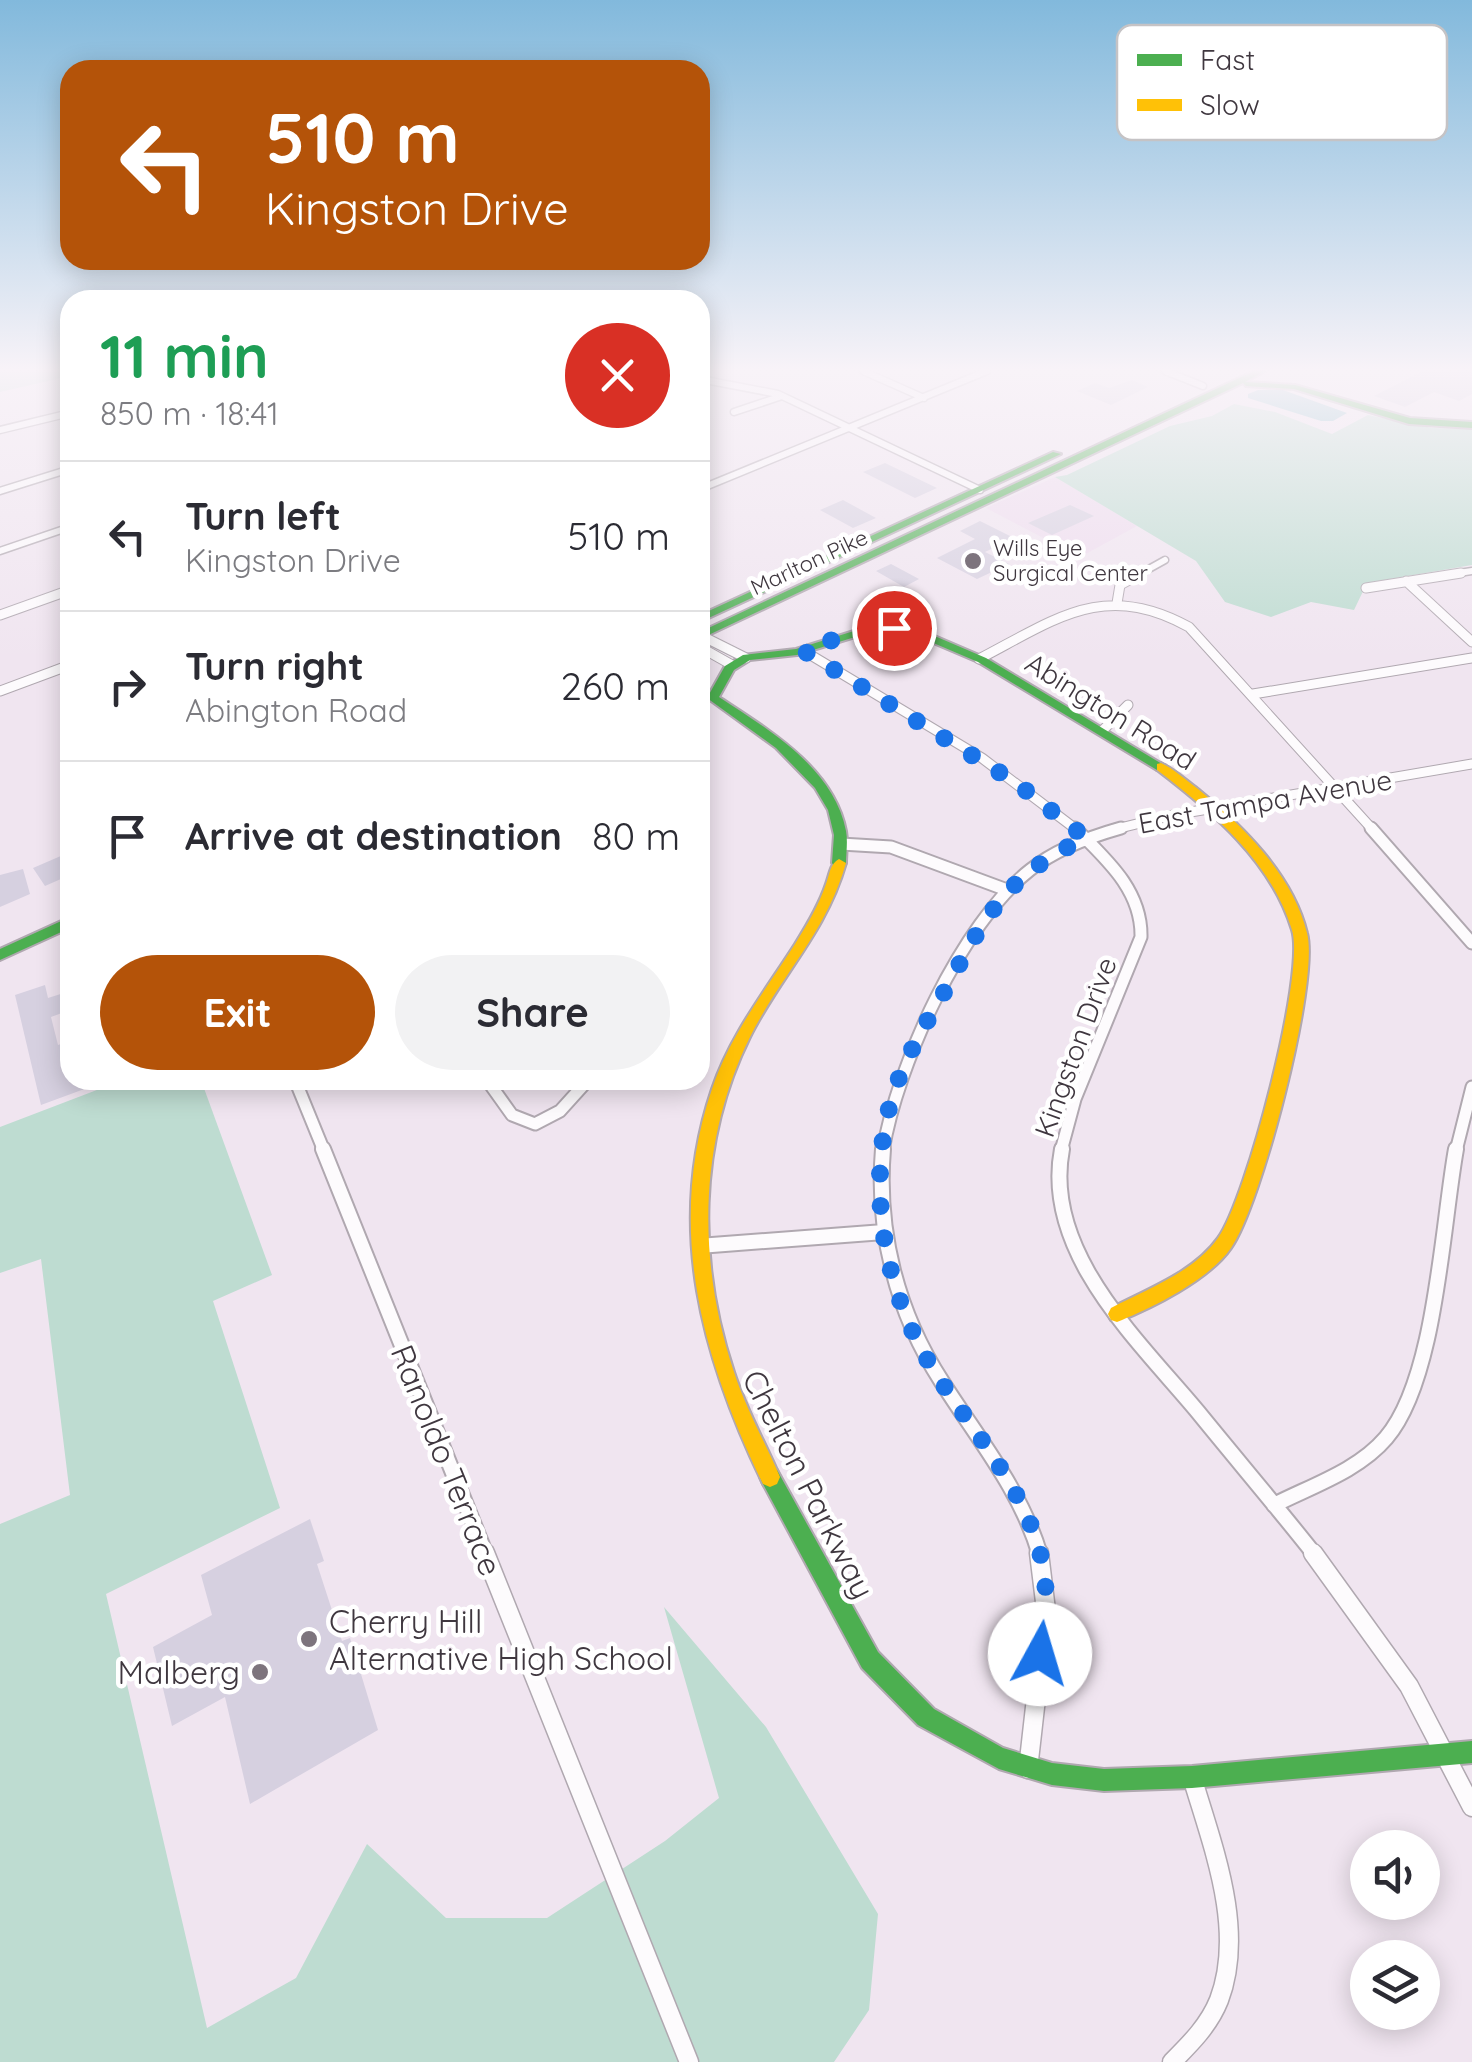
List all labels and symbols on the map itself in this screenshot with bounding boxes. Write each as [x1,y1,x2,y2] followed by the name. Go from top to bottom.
[1117,25,1447,140] legend
[1200,42,1255,77] text: Fast
[1200,87,1260,122] text: Slow
[746,523,872,601] street label: Marlton Pike
[993,534,1149,587] place label: Wills Eye Surgical Center
[962,550,984,572] marker: Wills Eye Surgical Center
[852,586,937,671] pin
[1019,645,1203,777] street label: Abington Road
[1135,761,1395,841] street label: East Tampa Avenue
[1026,952,1124,1142] street label: Kingston Drive
[383,1339,511,1581] street label: Ranoldo Terrace
[734,1363,884,1605] street label: Chelton Parkway
[329,1601,673,1678] place label: Cherry Hill Alternative High School
[988,1602,1092,1706] position arrow
[298,1628,320,1650] marker: Cherry Hill Alternative High School
[118,1652,240,1692] place label: Malberg
[249,1661,271,1683] marker: Malberg

